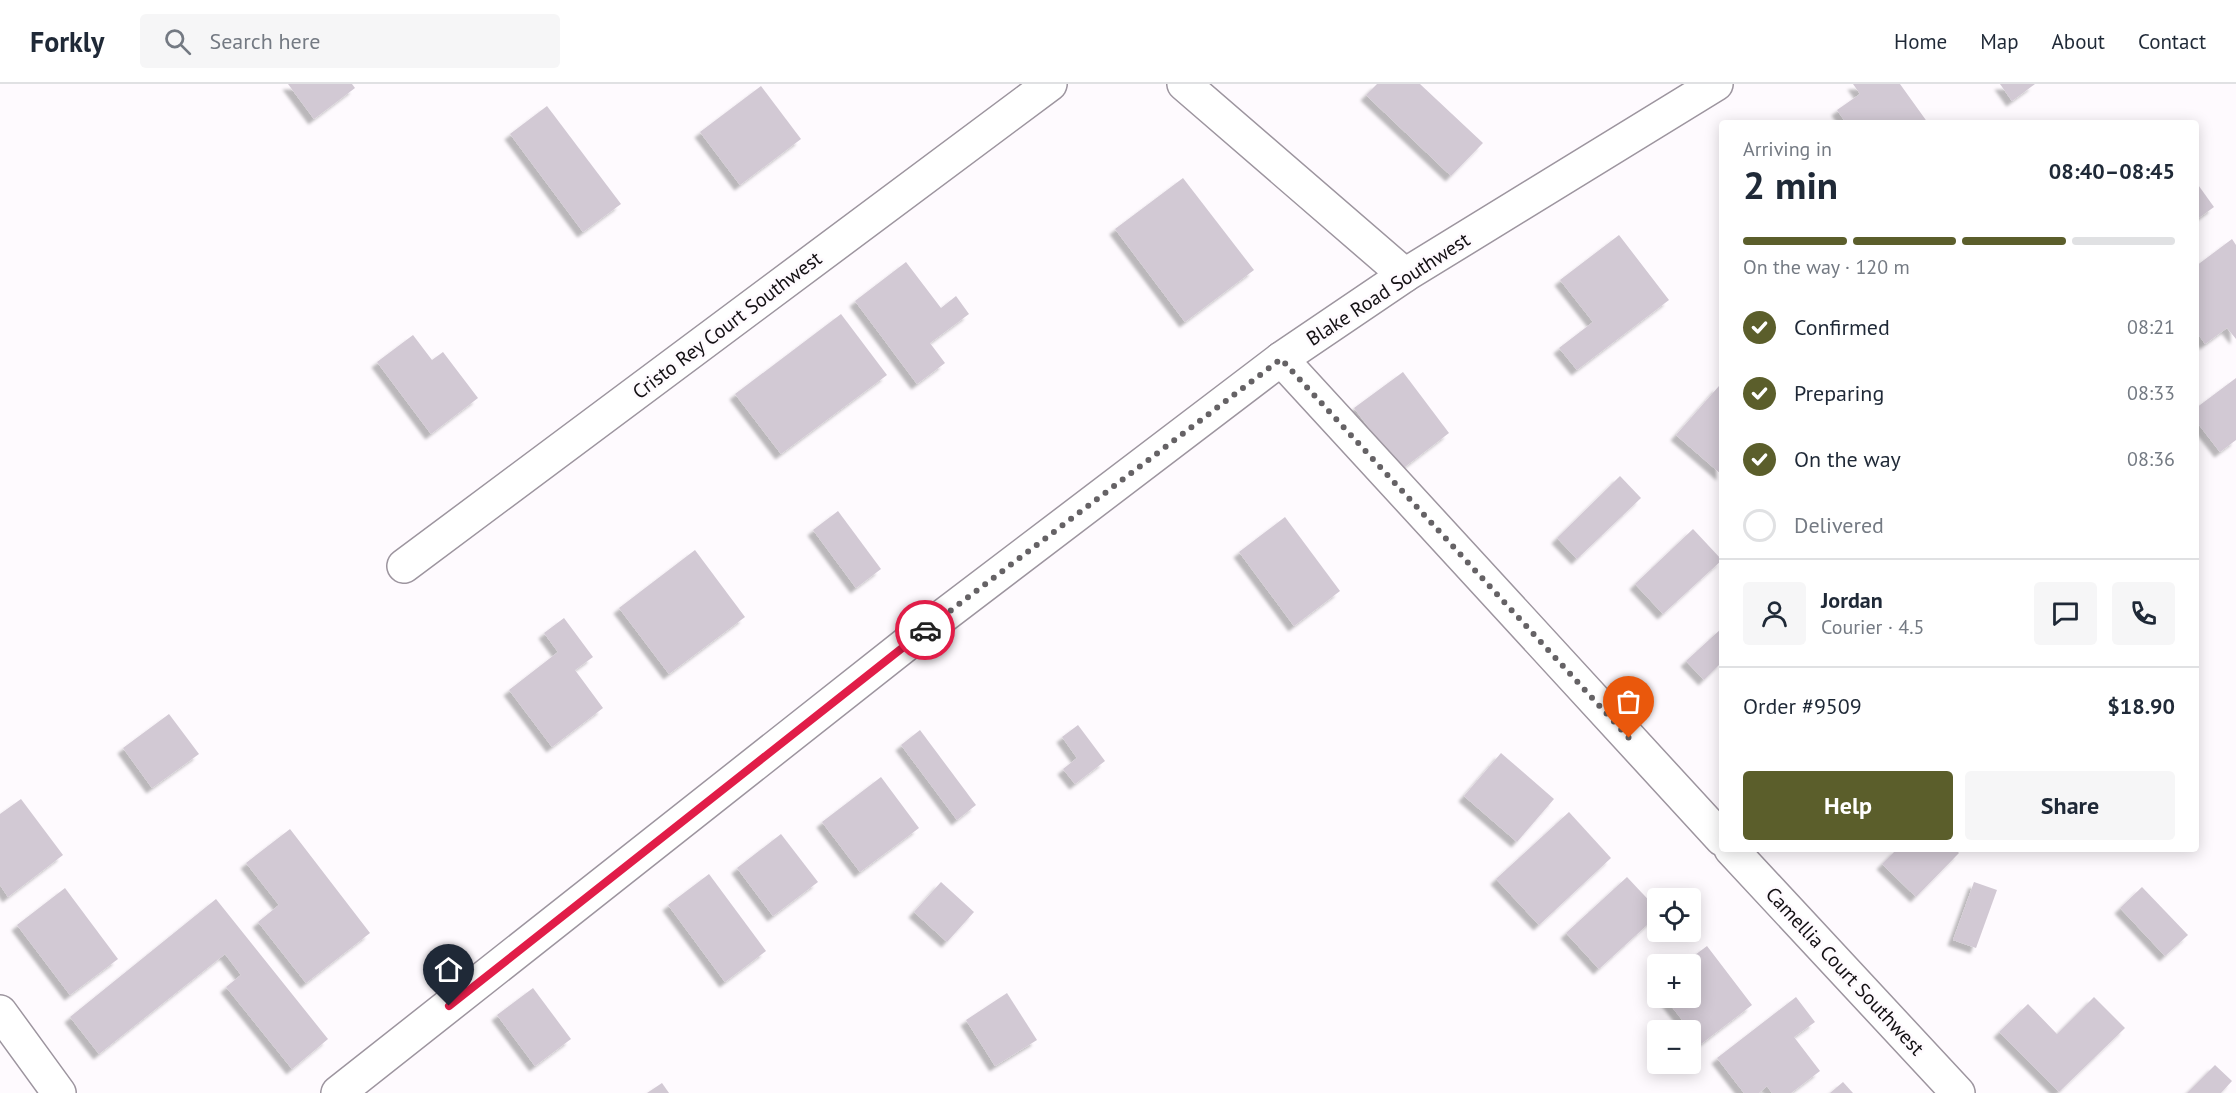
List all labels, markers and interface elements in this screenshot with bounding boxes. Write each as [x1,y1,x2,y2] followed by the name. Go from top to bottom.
[140,14,560,68] search box
[30,23,104,60] text: Forkly
[161,25,194,58] icon: search
[209,27,320,55] text: Search here
[1894,28,1947,55] text: Home
[1980,28,2019,55] text: Map
[2052,28,2105,55] text: About
[2138,28,2206,55] text: Contact
[1743,136,1832,162] text: Arriving in
[2049,157,2175,185] text: 08:40–08:45
[1743,159,1838,210] text: 2 min
[1301,226,1475,352] street label: Blake Road Southwest
[627,245,827,405] street label: Cristo Rey Court Southwest
[1743,254,1910,280] text: On the way · 120 m
[1743,311,1776,344] icon: check
[1794,313,1890,341] text: Confirmed
[2127,314,2175,340] text: 08:21
[1743,377,1776,410] icon: check
[1794,379,1884,407] text: Preparing
[2127,380,2175,406] text: 08:33
[1743,443,1776,476] icon: check
[1794,445,1901,473] text: On the way
[2127,446,2175,472] text: 08:36
[1794,511,1884,539] text: Delivered
[1743,582,1806,645] button: person
[2034,582,2097,645] button: chat
[2112,582,2175,645] button: phone
[1821,586,1883,614] text: Jordan
[895,600,955,660] courier
[909,614,942,647] icon: car
[1821,614,1924,640] text: Courier · 4.5
[1603,676,1654,738] pin
[1612,685,1645,718] icon: bag
[1743,692,1862,720] text: Order #9509
[2107,692,2175,720] text: $18.90
[1743,771,1953,840] button: Help
[1965,771,2175,840] button: Share
[1760,881,1930,1061] street label: Camellia Court Southwest
[1647,888,1701,1074] map controls
[1647,888,1701,942] button: locate
[423,944,474,1006] pin
[432,953,465,986] icon: home
[1647,954,1701,1008] button: +
[1647,1020,1701,1074] button: −

